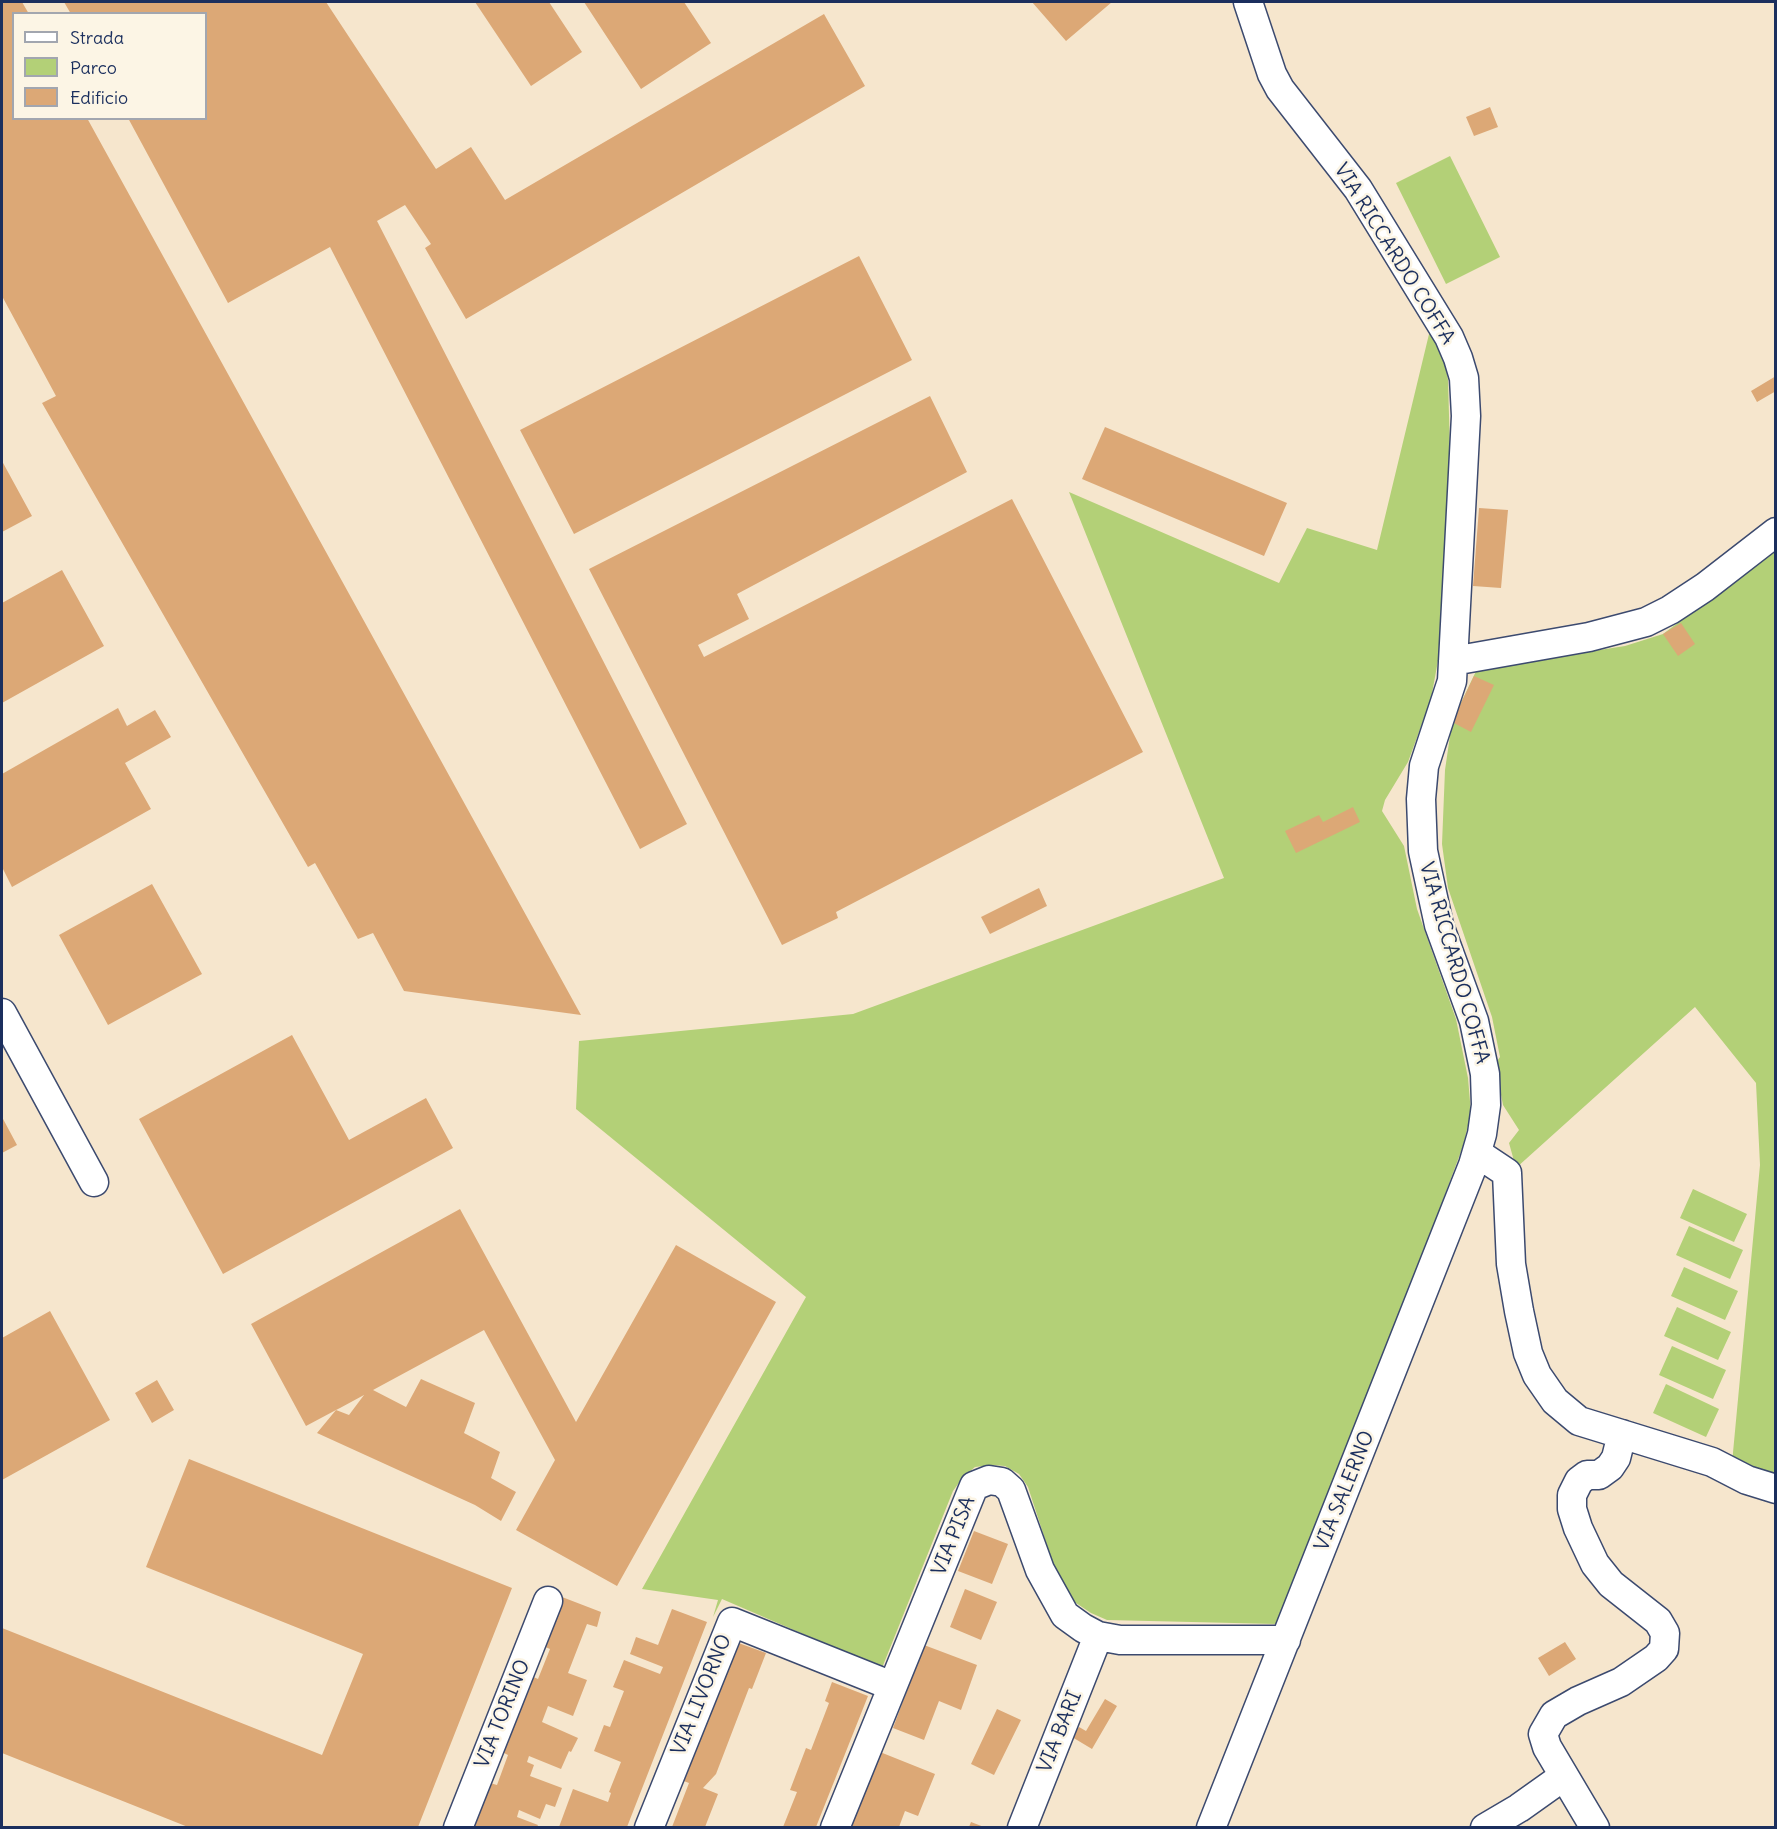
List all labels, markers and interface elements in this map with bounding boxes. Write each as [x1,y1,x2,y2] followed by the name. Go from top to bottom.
[12,12,207,120] legend
[70,26,124,49] text: Strada
[70,56,117,79] text: Parco
[70,86,128,109] text: Edificio
[1329,159,1459,349] street label: VIA RICCARDO COFFA
[1414,859,1494,1067] street label: VIA RICCARDO COFFA
[1310,1427,1380,1555] street label: VIA SALERNO
[927,1493,981,1579] street label: VIA PISA
[667,1631,737,1759] street label: VIA LIVORNO
[470,1656,536,1772] street label: VIA TORINO
[1033,1688,1087,1776] street label: VIA BARI

